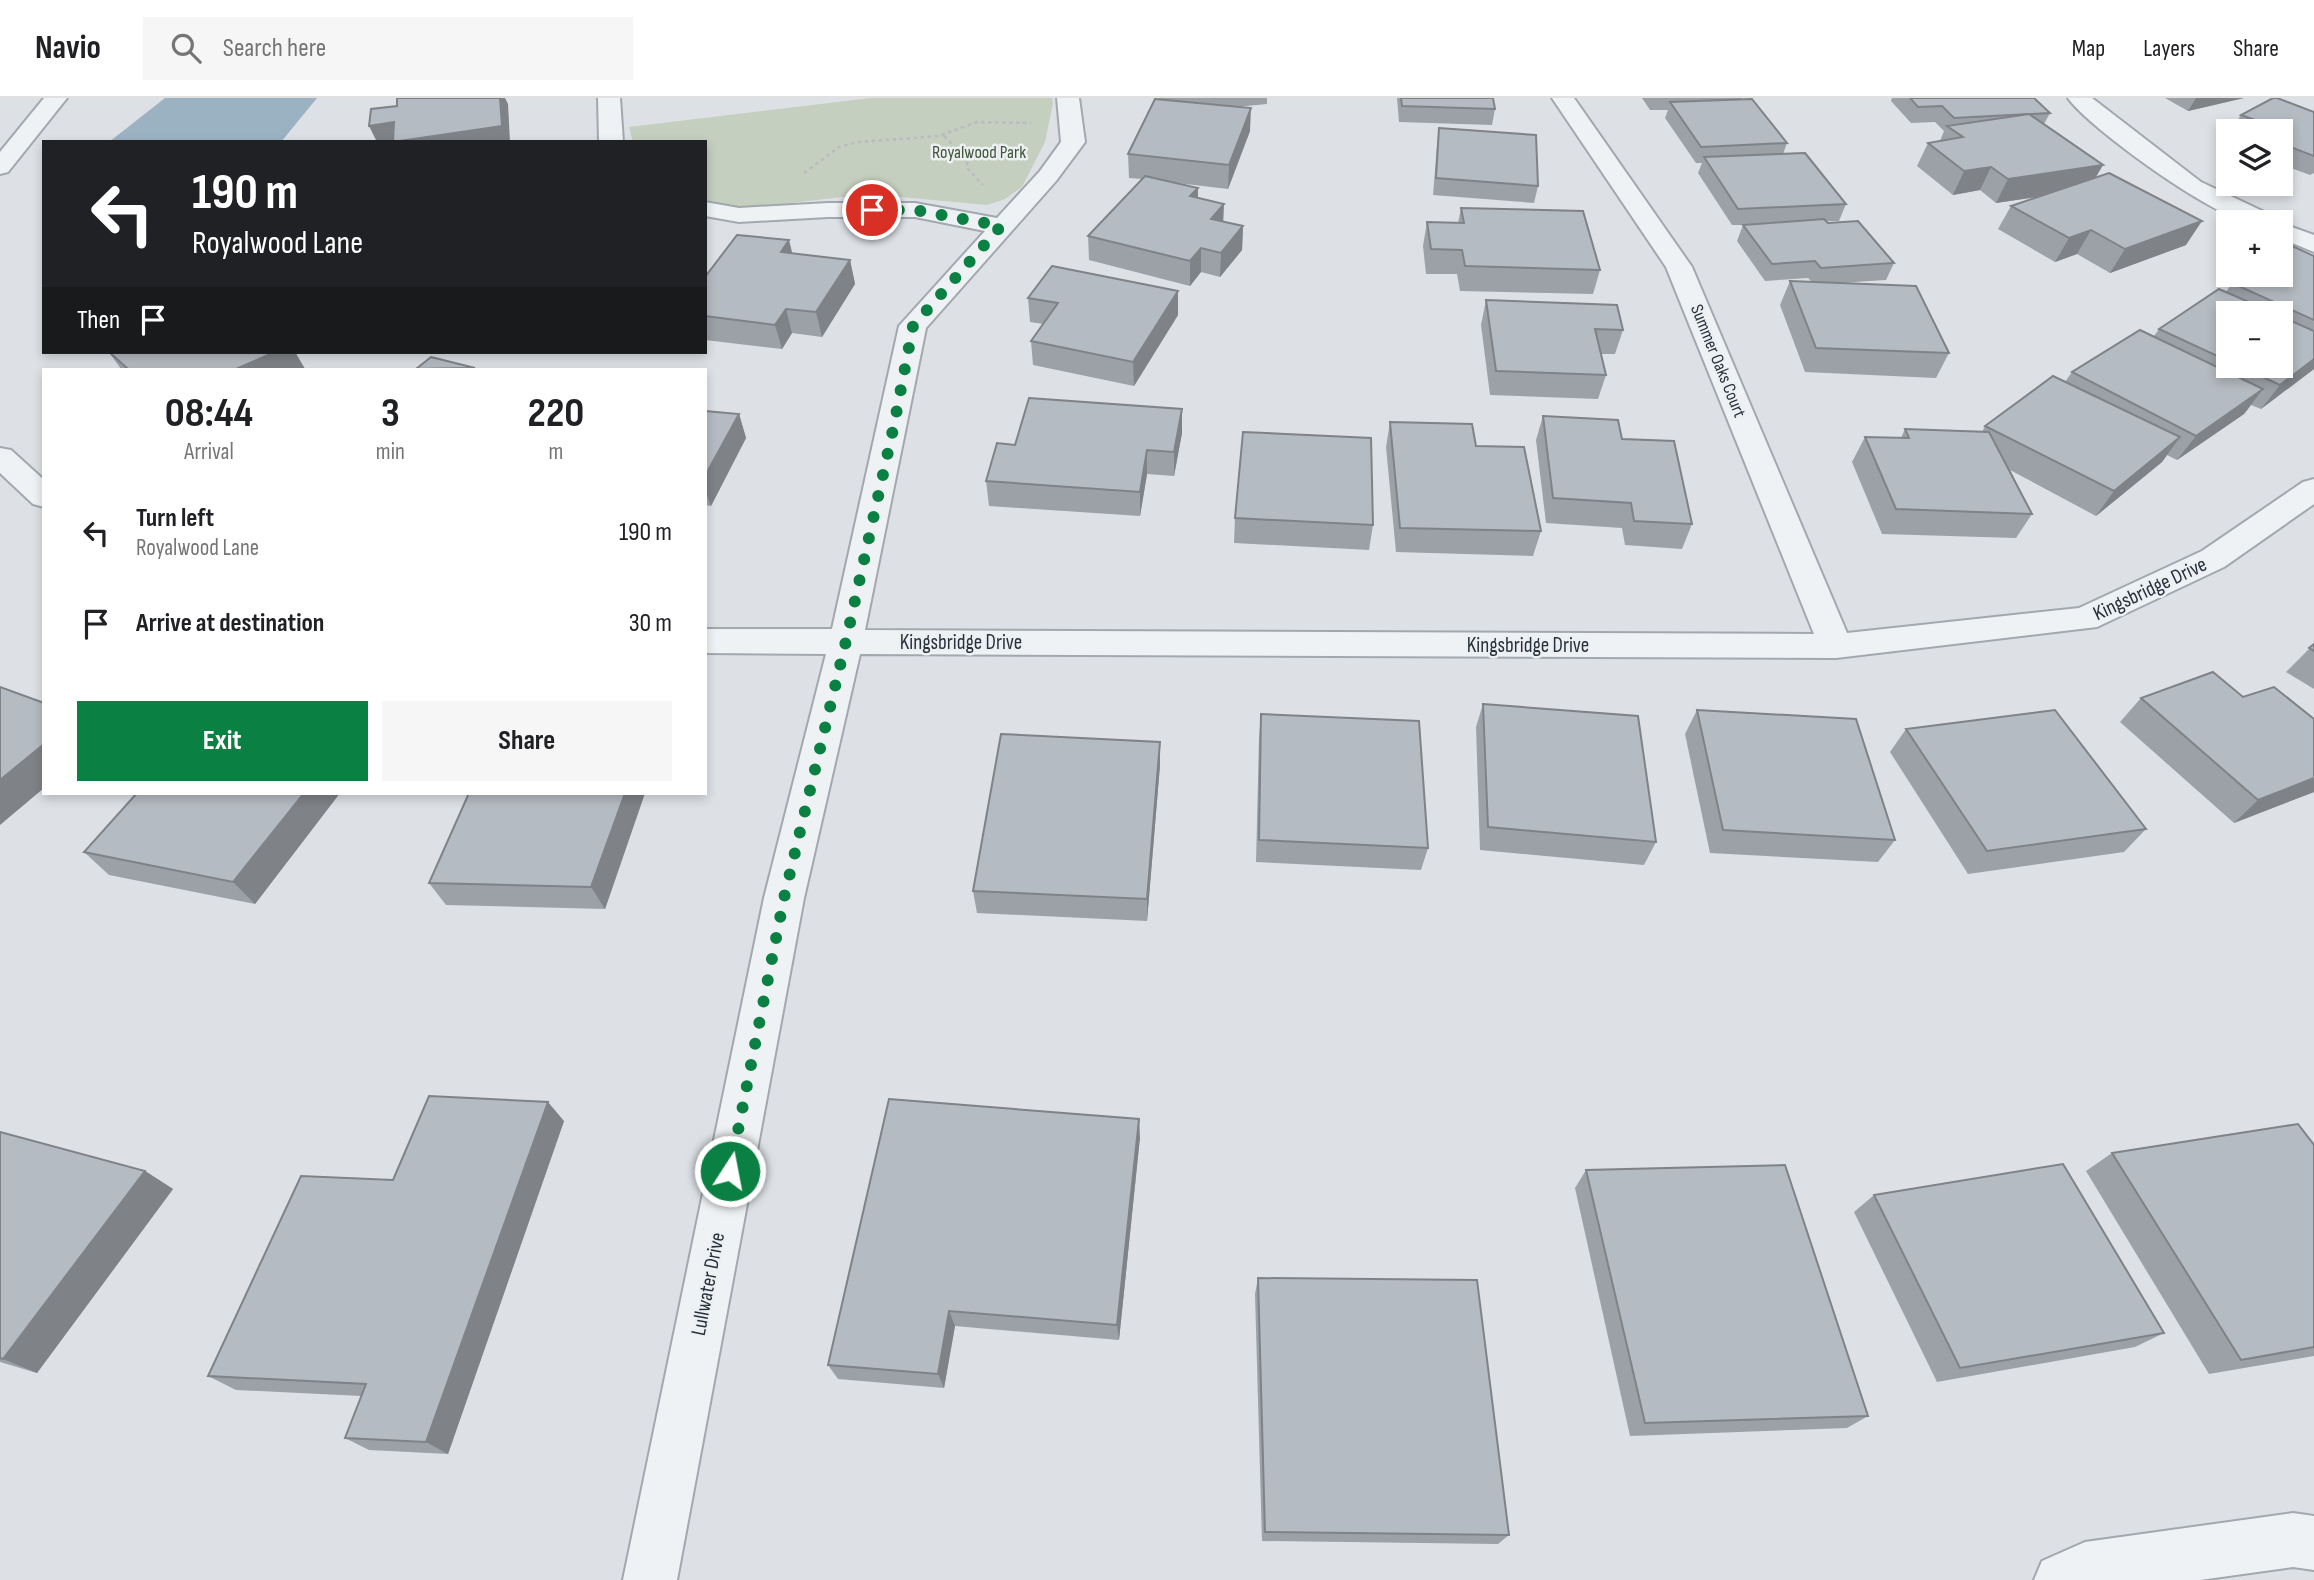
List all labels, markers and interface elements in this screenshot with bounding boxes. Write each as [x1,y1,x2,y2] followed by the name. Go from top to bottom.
[143,17,633,80] search box
[35,28,101,68] text: Navio
[167,29,205,67] icon: search
[223,33,326,64] text: Search here
[2072,34,2105,63] text: Map
[2143,34,2195,63] text: Layers
[2233,34,2279,63] text: Share
[2216,119,2293,378] map controls
[2216,119,2293,196] button: layers
[932,142,1026,163] park label: Royalwood Park
[192,164,298,223] text: 190 m
[77,168,168,259] icon: left
[842,180,902,240] pin
[853,191,891,229] icon: arrive
[2216,210,2293,287] button: +
[192,224,363,263] text: Royalwood Lane
[134,301,172,339] icon: arrive
[2216,301,2293,378] button: −
[1686,302,1750,421] street label: Summer Oaks Court
[77,305,120,336] text: Then
[165,388,253,439] text: 08:44
[381,388,400,439] text: 3
[527,388,584,439] text: 220
[184,438,234,466] text: Arrival
[376,438,405,466] text: min
[548,438,563,466] text: m
[136,503,214,534] text: Turn left
[77,514,115,552] icon: left
[619,517,672,548] text: 190 m
[136,534,259,562] text: Royalwood Lane
[2089,552,2211,626] street label: Kingsbridge Drive
[77,605,115,643] icon: arrive
[136,608,324,639] text: Arrive at destination
[629,608,672,639] text: 30 m
[900,630,1022,655] street label: Kingsbridge Drive
[1467,633,1589,658] street label: Kingsbridge Drive
[77,701,368,781] button: Exit
[382,701,672,781] button: Share
[693,1134,767,1208] position arrow
[686,1230,730,1338] street label: Lullwater Drive

